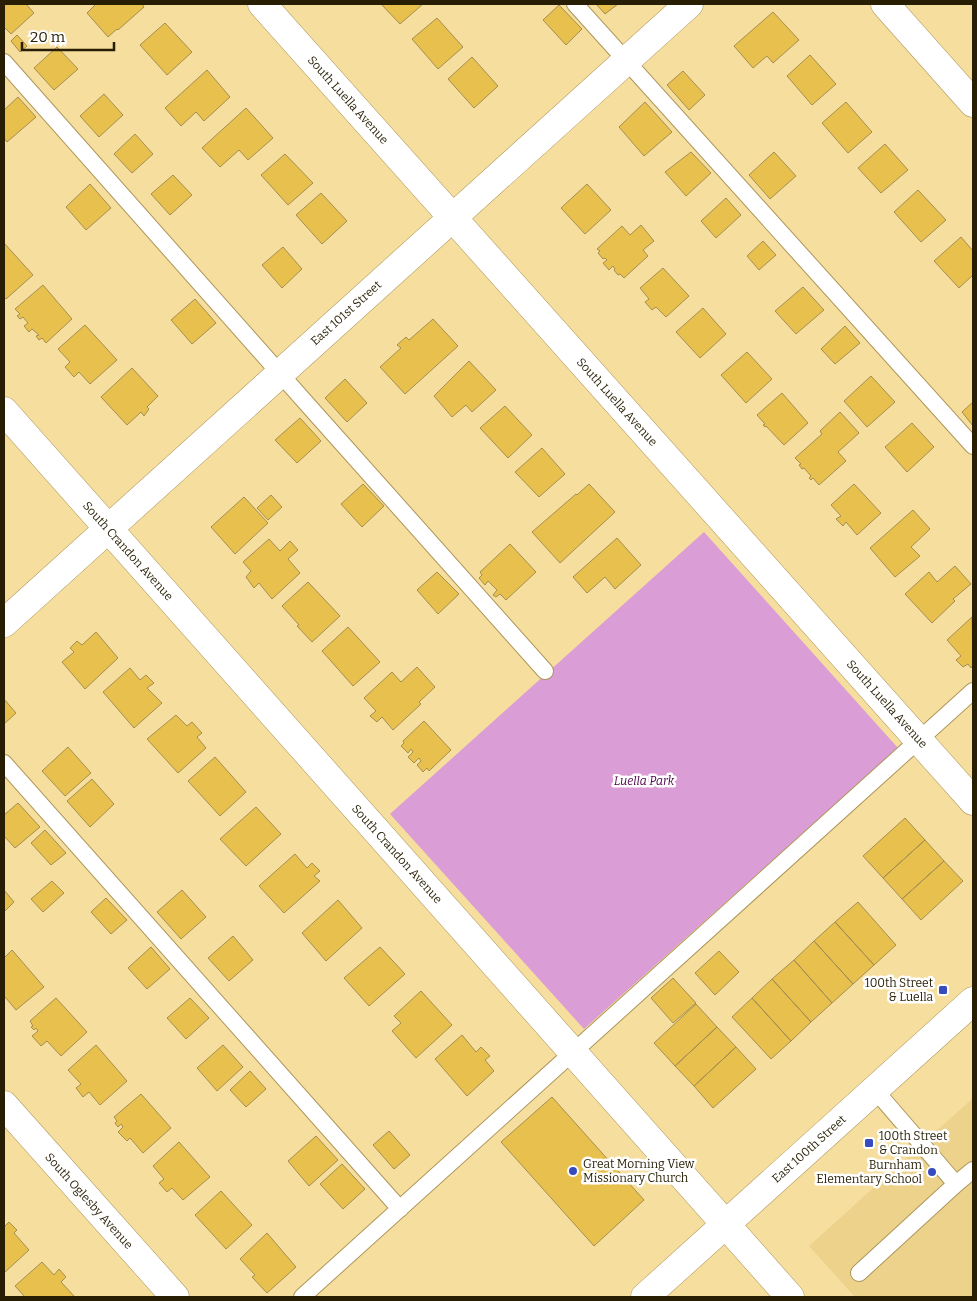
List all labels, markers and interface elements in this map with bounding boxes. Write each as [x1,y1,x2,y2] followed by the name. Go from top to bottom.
[22,20,115,52] scale bar
[30,28,66,46] text: 20 m
[305,53,391,147] street label: South Luella Avenue
[308,277,385,348] street label: East 101st Street
[574,355,660,449] street label: South Luella Avenue
[80,499,176,603] street label: South Crandon Avenue
[844,657,930,751] street label: South Luella Avenue
[614,774,675,788] park label: Luella Park
[349,802,445,906] street label: South Crandon Avenue
[865,976,934,1004] place label: 100th Street & Luella
[937,984,949,996] marker: 100th Street & Luella
[769,1112,849,1186] street label: East 100th Street
[879,1129,948,1157] place label: 100th Street & Crandon
[863,1137,875,1149] marker: 100th Street & Crandon
[42,1150,136,1252] street label: South Oglesby Avenue
[583,1157,695,1185] place label: Great Morning View Missionary Church
[816,1158,923,1186] place label: Burnham Elementary School
[567,1165,579,1177] marker: Great Morning View Missionary Church
[926,1166,938,1178] marker: Burnham Elementary School

